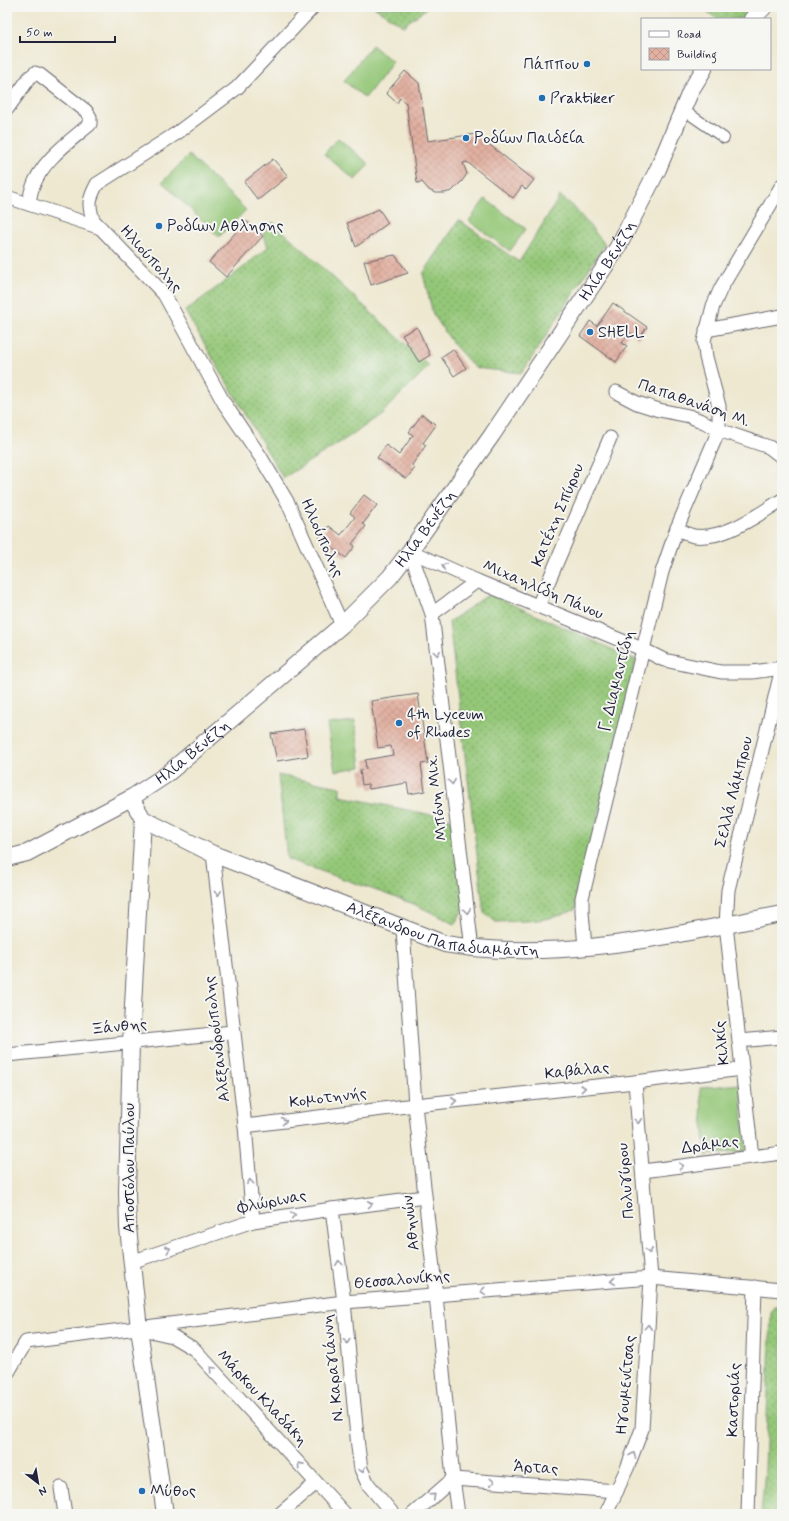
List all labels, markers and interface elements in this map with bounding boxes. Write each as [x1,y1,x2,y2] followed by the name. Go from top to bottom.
[20,18,115,44] scale bar
[641,18,771,70] legend
[26,25,53,41] text: 50 m
[677,27,701,43] text: Road
[677,47,717,64] text: Building
[524,54,579,75] place label: Πάππου
[582,59,592,69] marker: Πάππου
[550,88,615,109] place label: Praktiker
[537,93,547,103] marker: Praktiker
[474,128,585,149] place label: Ροδίων Παιδεία
[461,133,471,143] marker: Ροδίων Παιδεία
[167,216,283,237] place label: Ροδίων Αθλησης
[574,217,640,305] street label: Ηλία Βενέζη
[115,221,187,297] street label: Ηλιούπολης
[154,221,164,231] marker: Ροδίων Αθλησης
[598,322,645,343] place label: SHELL
[585,327,595,337] marker: SHELL
[635,374,753,432] street label: Παπαθανάση Μ.
[526,460,589,570] street label: Κατέχη Σπύρου
[390,486,461,572] street label: Ηλία Βενέζη
[295,495,349,581] street label: Ηλιούπολης
[479,555,607,625] street label: Μιχαηλίδη Πάνου
[440,563,448,571] one-way arrow
[594,628,640,734] street label: Γ. Διαμαντίδη
[432,650,441,656] one-way arrow
[407,704,484,743] place label: 4th Lyceum of Rhodes
[151,715,234,790] street label: Ηλία Βενέζη
[394,718,404,728] marker: 4th Lyceum of Rhodes
[710,734,758,850] street label: Σελλά Λάμπρου
[421,754,453,842] street label: Μπόνη Μιχ.
[447,779,456,785] one-way arrow
[213,890,222,896] one-way arrow
[343,896,539,961] street label: Αλέξανδρου Παπαδιαμάντη
[462,908,471,914] one-way arrow
[199,975,235,1103] street label: Αλεξανδρούπολης
[90,1014,148,1040] street label: Ξάνθης
[709,1020,735,1066] street label: Κιλκίς
[544,1057,610,1085] street label: Καβάλας
[288,1083,368,1113] street label: Κομοτηνής
[580,1083,586,1092] one-way arrow
[451,1097,457,1106] one-way arrow
[119,1103,140,1233] street label: Αποστόλου Παύλου
[280,1117,287,1126] one-way arrow
[634,1118,643,1124] one-way arrow
[680,1131,740,1159] street label: Δράμας
[612,1142,640,1220] street label: Πολυγύρου
[678,1162,684,1171] one-way arrow
[245,1179,254,1185] one-way arrow
[235,1185,308,1219] street label: Φλώρινας
[397,1194,425,1252] street label: Αθηνών
[367,1200,373,1209] one-way arrow
[290,1211,296,1219] one-way arrow
[164,1245,171,1254] one-way arrow
[645,1248,654,1254] one-way arrow
[335,1260,344,1267] one-way arrow
[353,1265,451,1295] street label: Θεσσαλονίκης
[610,1276,616,1285] one-way arrow
[480,1286,486,1295] one-way arrow
[317,1313,349,1423] street label: Ν. Καραγιάννη
[644,1324,653,1330] one-way arrow
[611,1334,641,1436] street label: Ηγουμενίτσας
[343,1338,352,1344] one-way arrow
[212,1345,312,1451] street label: Μάρκου Κλαδάκη
[722,1363,746,1437] street label: Καστοριάς
[209,1366,217,1374] one-way arrow
[628,1452,636,1459] one-way arrow
[513,1456,559,1480] street label: Άρτας
[297,1462,304,1470] one-way arrow
[18,1463,58,1503] north arrow
[358,1466,366,1473] one-way arrow
[489,1477,495,1486] one-way arrow
[150,1481,196,1502] place label: Μύθος
[36,1483,49,1499] text: N
[137,1486,147,1496] marker: Μύθος
[428,1494,436,1501] one-way arrow

